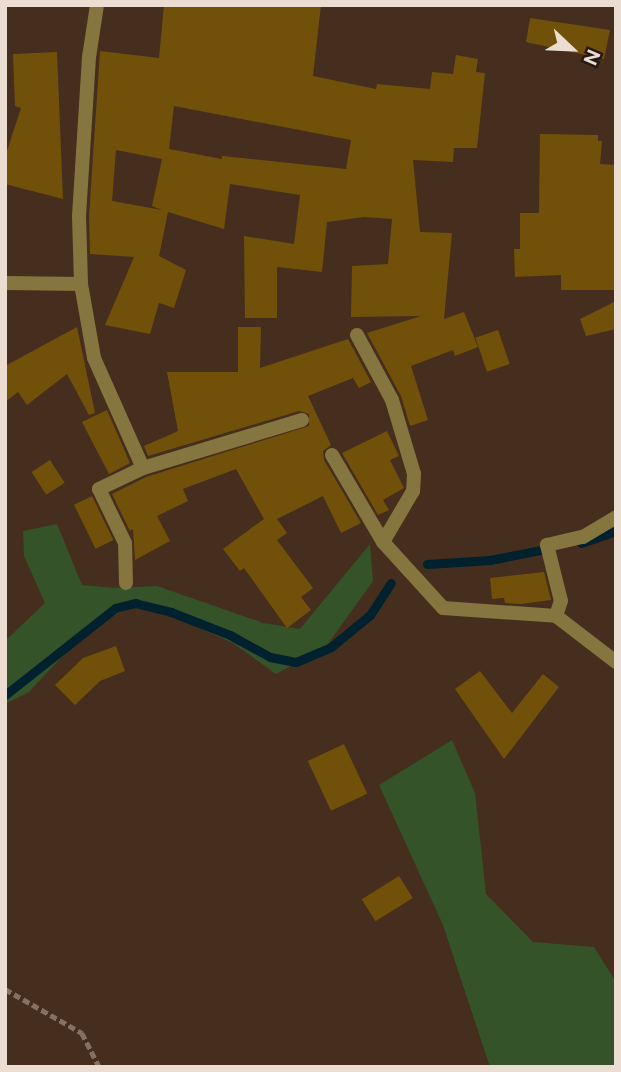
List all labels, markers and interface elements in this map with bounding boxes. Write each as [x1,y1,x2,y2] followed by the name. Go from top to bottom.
[537,14,607,84] north arrow
[578,46,605,69] text: N

